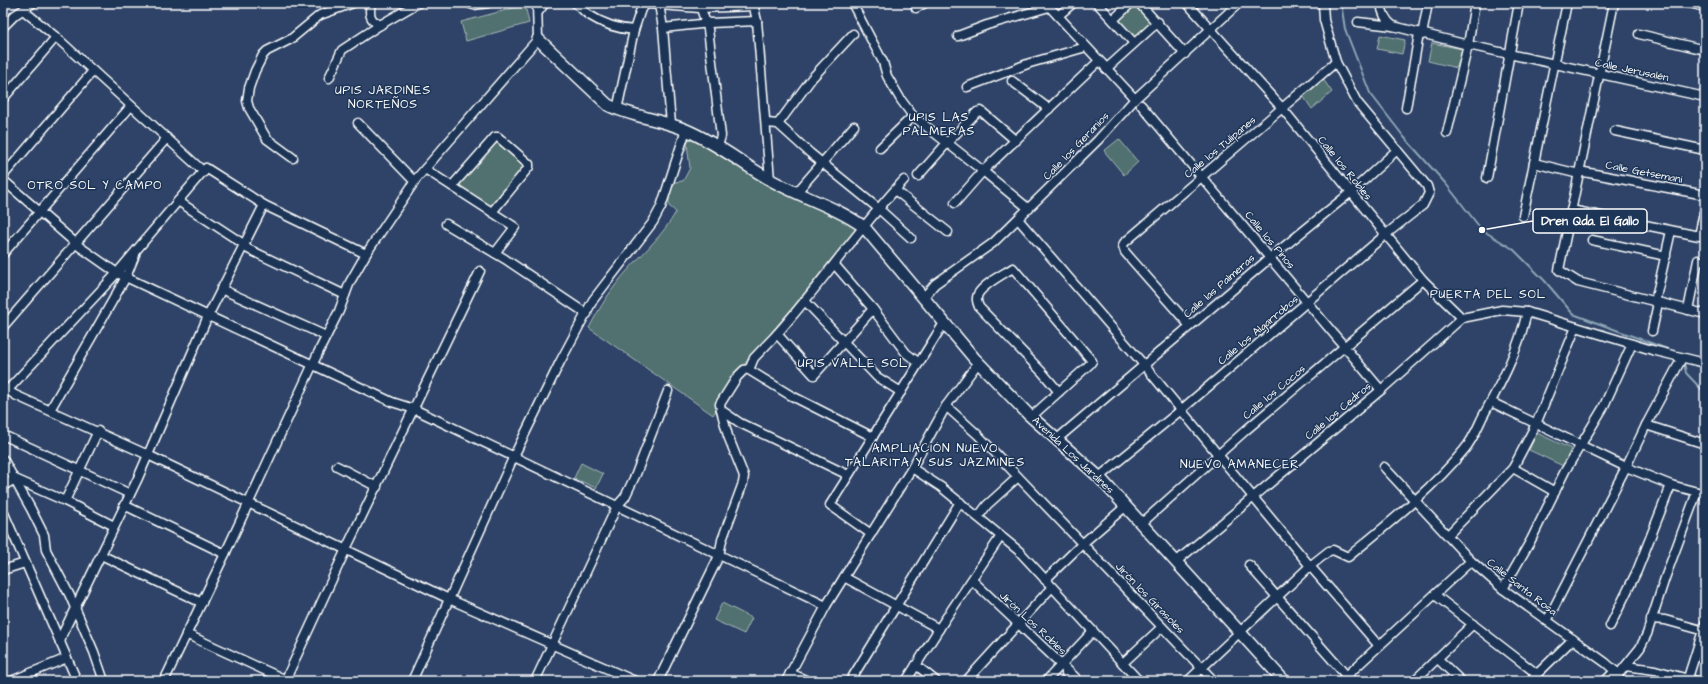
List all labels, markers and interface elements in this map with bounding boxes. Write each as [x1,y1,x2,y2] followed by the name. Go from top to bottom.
[1594,55,1671,85] street label: Calle Jerusalén
[335,82,431,113] district label: UPIS JARDINES NORTEÑOS
[1040,108,1113,183] street label: Calle los Geranios
[903,109,975,140] district label: UPIS LAS PALMERAS
[1181,112,1259,182] street label: Calle los Tulipanes
[1314,133,1376,204] street label: Calle los Robles
[1604,157,1684,187] street label: Calle Getsemani
[28,177,162,194] district label: OTRO SOL Y CAMPO
[1241,208,1299,272] street label: Calle los Pinos
[1533,209,1647,233] callout: Dren Qda. El Gallo
[1541,213,1639,230] text: Dren Qda. El Gallo
[1180,250,1258,321] street label: Calle las Palmeras
[1430,286,1546,303] district label: PUERTA DEL SOL
[1214,291,1303,369] street label: Calle los Algarrobos
[798,355,908,372] district label: UPIS VALLE SOL
[1239,361,1309,423] street label: Calle los Cocos
[1302,379,1375,443] street label: Calle los Cedros
[1029,413,1118,497] street label: Avenida Los Jardines
[845,440,1025,471] district label: AMPLIACIÓN NUEVO TALARITA Y SUS JAZMINES
[1180,456,1300,473] district label: NUEVO AMANECER
[1484,555,1560,619] street label: Calle Santa Rosa
[1112,559,1188,637] street label: Jirón los Girasoles
[996,588,1070,658] street label: Jirón Los Robles

